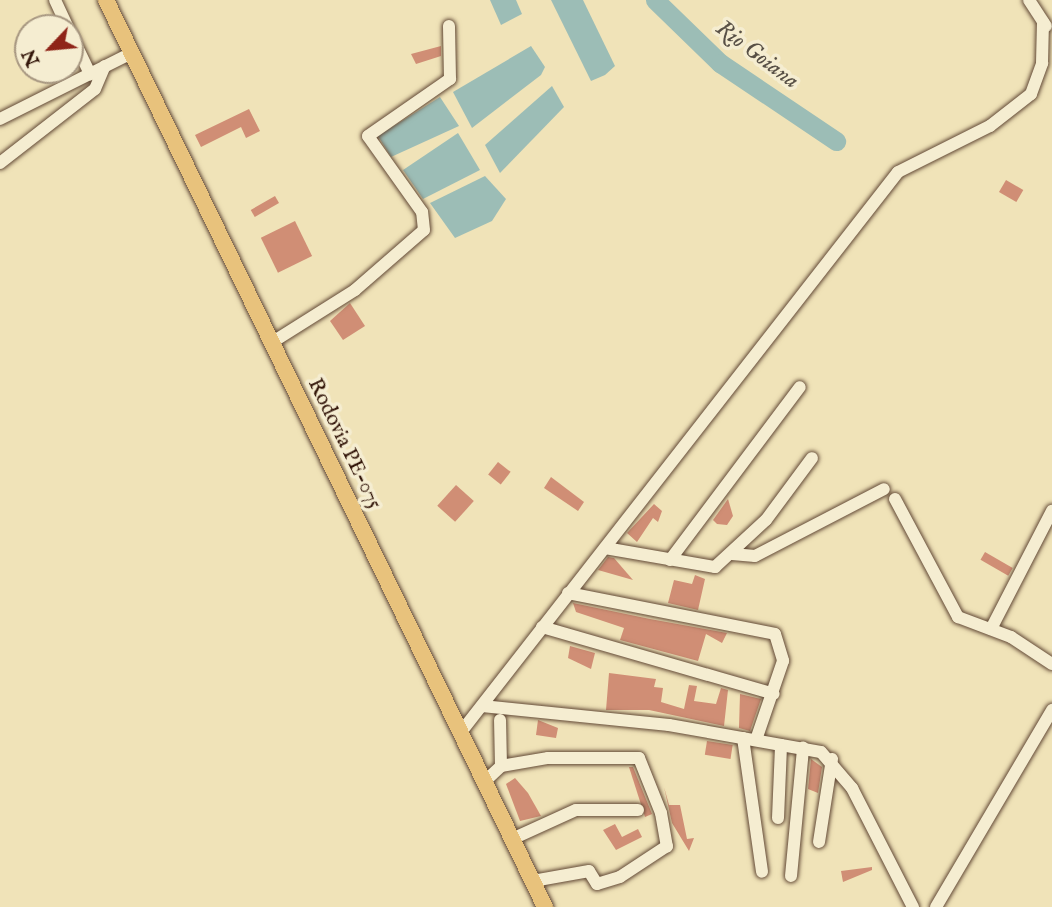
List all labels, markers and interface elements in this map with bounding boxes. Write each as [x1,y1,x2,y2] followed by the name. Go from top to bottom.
[14,14,84,84] north arrow
[710,15,804,95] water label: Rio Goiana
[18,45,46,70] text: N
[301,375,387,513] street label: Rodovia PE-075

